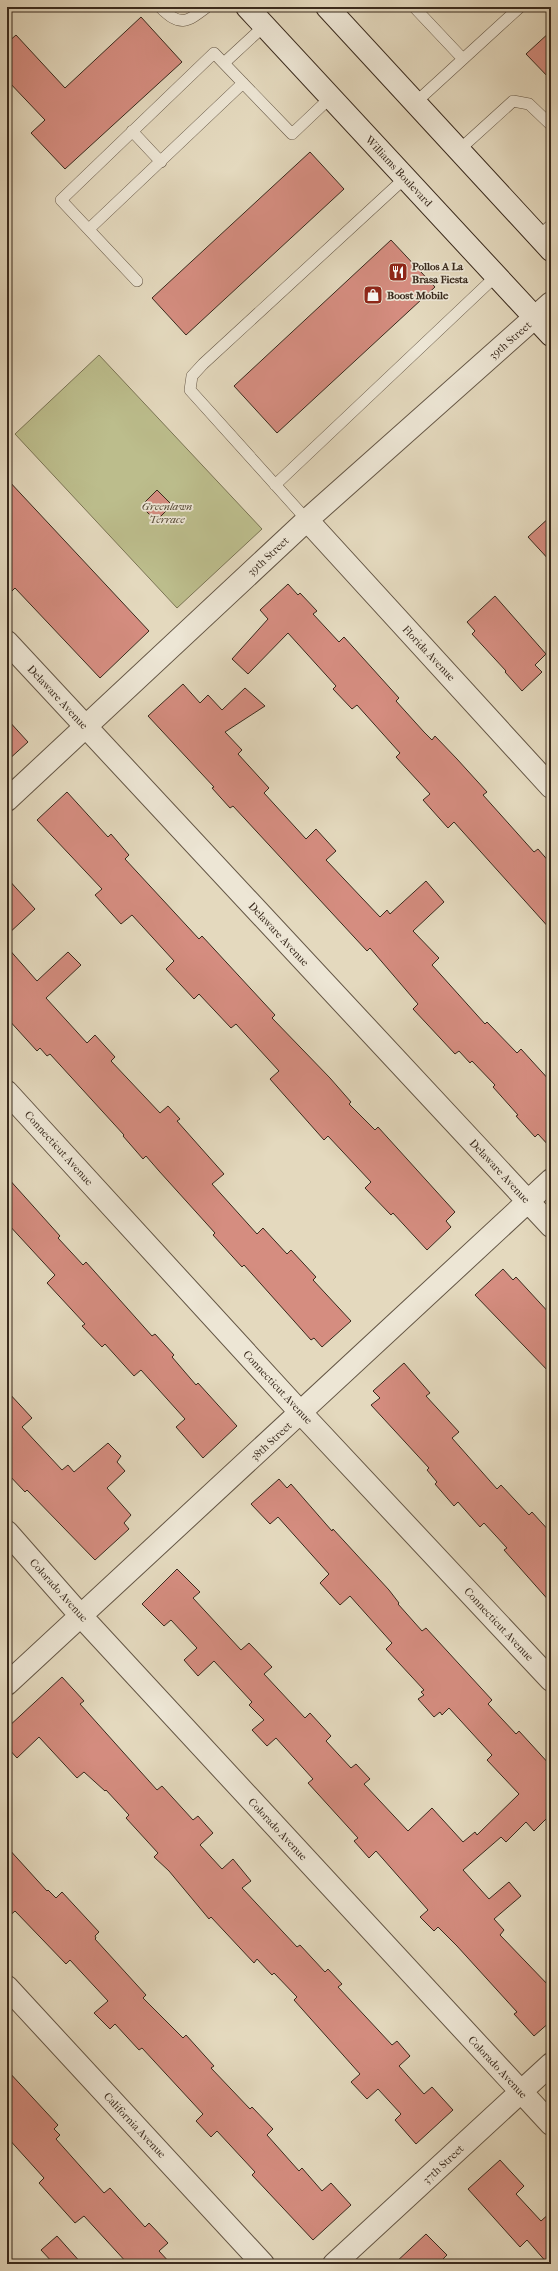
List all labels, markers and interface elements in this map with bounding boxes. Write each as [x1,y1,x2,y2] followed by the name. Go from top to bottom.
[362,132,435,210] street label: Williams Boulevard
[412,260,469,286] place label: Pollos A La Brasa Fiesta
[387,261,409,283] restaurant icon: Pollos A La Brasa Fiesta
[362,284,384,306] shop icon: Boost Mobile
[387,289,449,302] place label: Boost Mobile
[487,318,534,362] street label: 39th Street
[142,500,192,526] park label: Greenlawn Terrace
[245,534,292,579] street label: 39th Street
[400,623,458,684] street label: Florida Avenue
[25,663,91,732] street label: Delaware Avenue
[246,900,312,969] street label: Delaware Avenue
[22,1108,96,1189] street label: Connecticut Avenue
[467,1137,533,1206] street label: Delaware Avenue
[240,1348,315,1427] street label: Connecticut Avenue
[248,1419,295,1464] street label: 38th Street
[27,1556,91,1625] street label: Colorado Avenue
[461,1585,536,1664] street label: Connecticut Avenue
[245,1795,310,1864] street label: Colorado Avenue
[465,2033,530,2102] street label: Colorado Avenue
[101,2090,169,2161] street label: California Avenue
[420,2142,467,2187] street label: 37th Street

